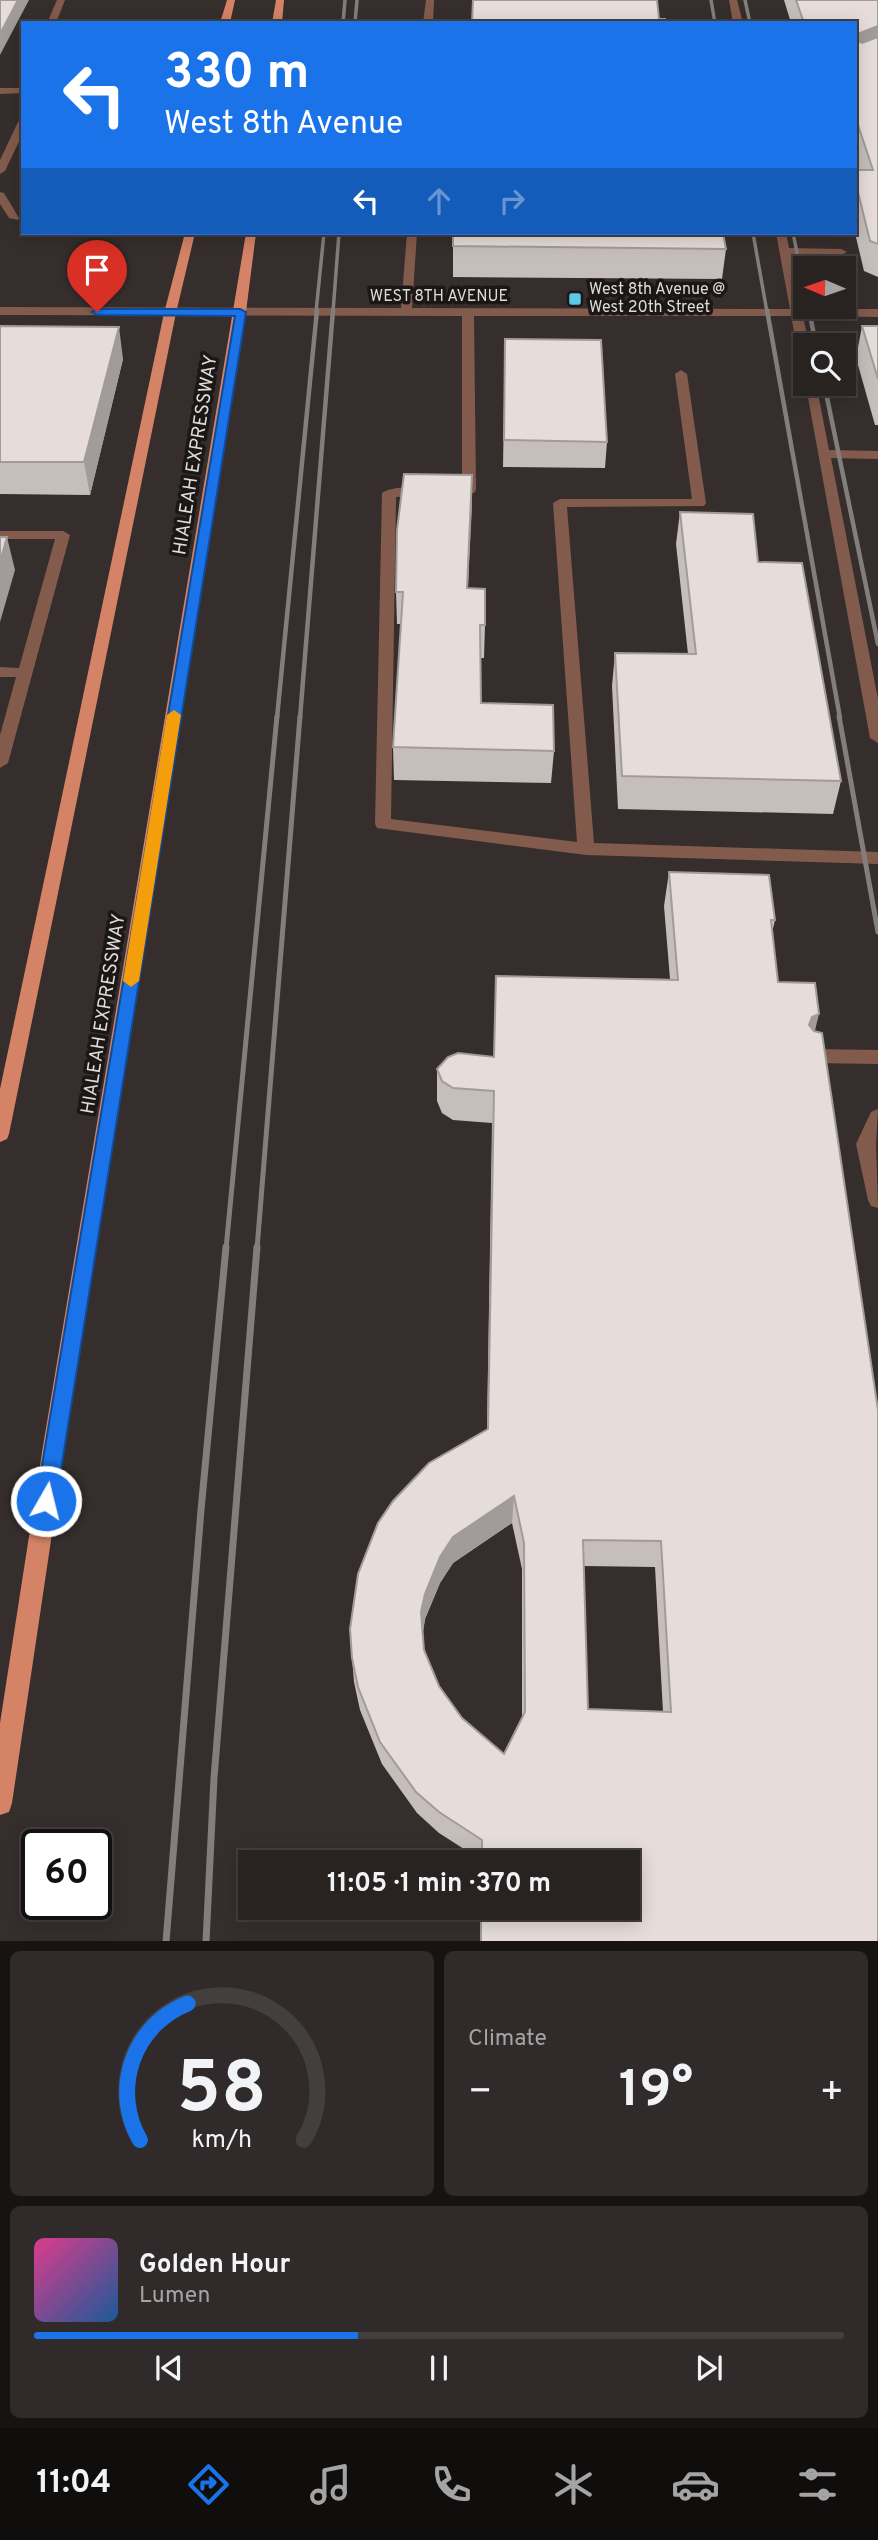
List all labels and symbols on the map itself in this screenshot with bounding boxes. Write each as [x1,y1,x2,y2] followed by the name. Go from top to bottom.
[67,240,127,312] pin
[793,256,856,318] north arrow
[589,280,725,318] place label: West 8th Avenue @ West 20th Street
[370,287,508,307] street label: WEST 8TH AVENUE
[567,291,583,307] marker: West 8th Avenue @ West 20th Street
[168,353,224,557] street label: HIALEAH EXPRESSWAY
[76,912,132,1116] street label: HIALEAH EXPRESSWAY
[9,1464,83,1538] position arrow
[21,1829,112,1920] speed limit sign: 60

